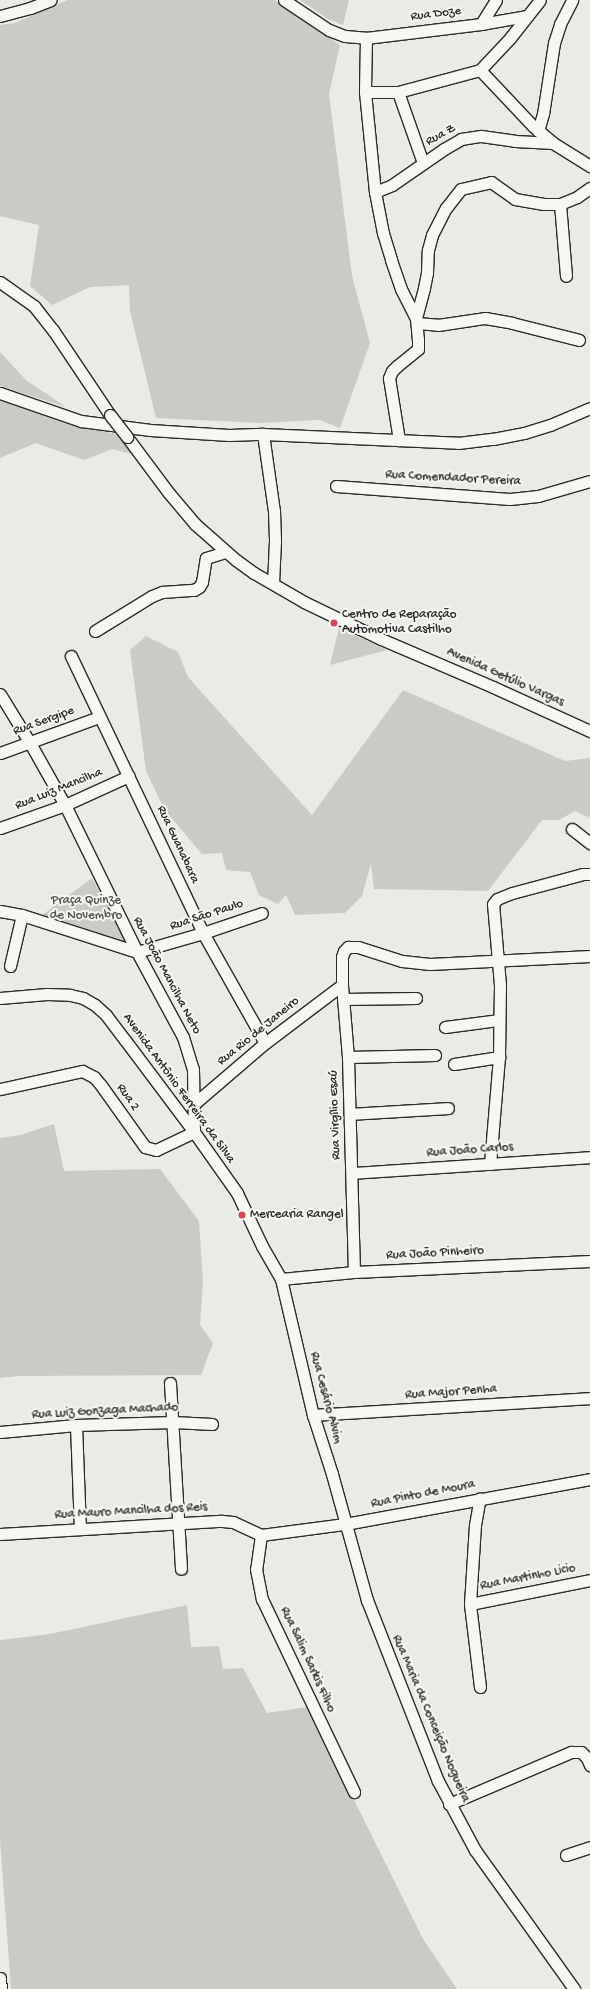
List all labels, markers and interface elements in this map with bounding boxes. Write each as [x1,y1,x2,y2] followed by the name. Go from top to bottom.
[410,4,462,26] street label: Rua Doze
[423,122,459,150] street label: Rua Z
[385,468,521,490] street label: Rua Comendador Pereira
[342,608,456,639] place label: Centro de Reparação Automotiva Castilho
[329,618,339,628] marker: Centro de Reparação Automotiva Castilho
[444,645,566,711] street label: Avenida Getúlio Vargas
[11,704,77,740] street label: Rua Sergipe
[13,765,105,815] street label: Rua Luiz Mancilha
[152,804,202,886] street label: Rua Guanabara
[50,894,122,925] park label: Praça Quinze de Novembro
[168,897,246,935] street label: Rua São Paulo
[128,915,204,1037] street label: Rua João Mancilha Neto
[215,994,303,1070] street label: Rua Rio de Janeiro
[118,1011,238,1167] street label: Avenida Antônio Ferreira da Silva
[327,1070,345,1160] street label: Rua Virgílio Esaú
[112,1081,142,1115] street label: Rua 2
[426,1140,514,1162] street label: Rua João Carlos
[250,1207,344,1223] place label: Mercearia Rangel
[237,1210,247,1220] marker: Mercearia Rangel
[386,1244,484,1264] street label: Rua João Pinheiro
[305,1350,345,1446] street label: Rua Cesário Alvim
[405,1382,497,1404] street label: Rua Major Penha
[31,1400,179,1424] street label: Rua Luiz Gonzaga Machado
[370,1477,476,1513] street label: Rua Pinto de Moura
[54,1500,208,1524] street label: Rua Mauro Mancilha dos Reis
[479,1561,577,1595] street label: Rua Martinho Licio
[276,1605,338,1715] street label: Rua Salim Sarkis Filho
[388,1633,472,1805] street label: Rua Maria da Conceição Nogueira

